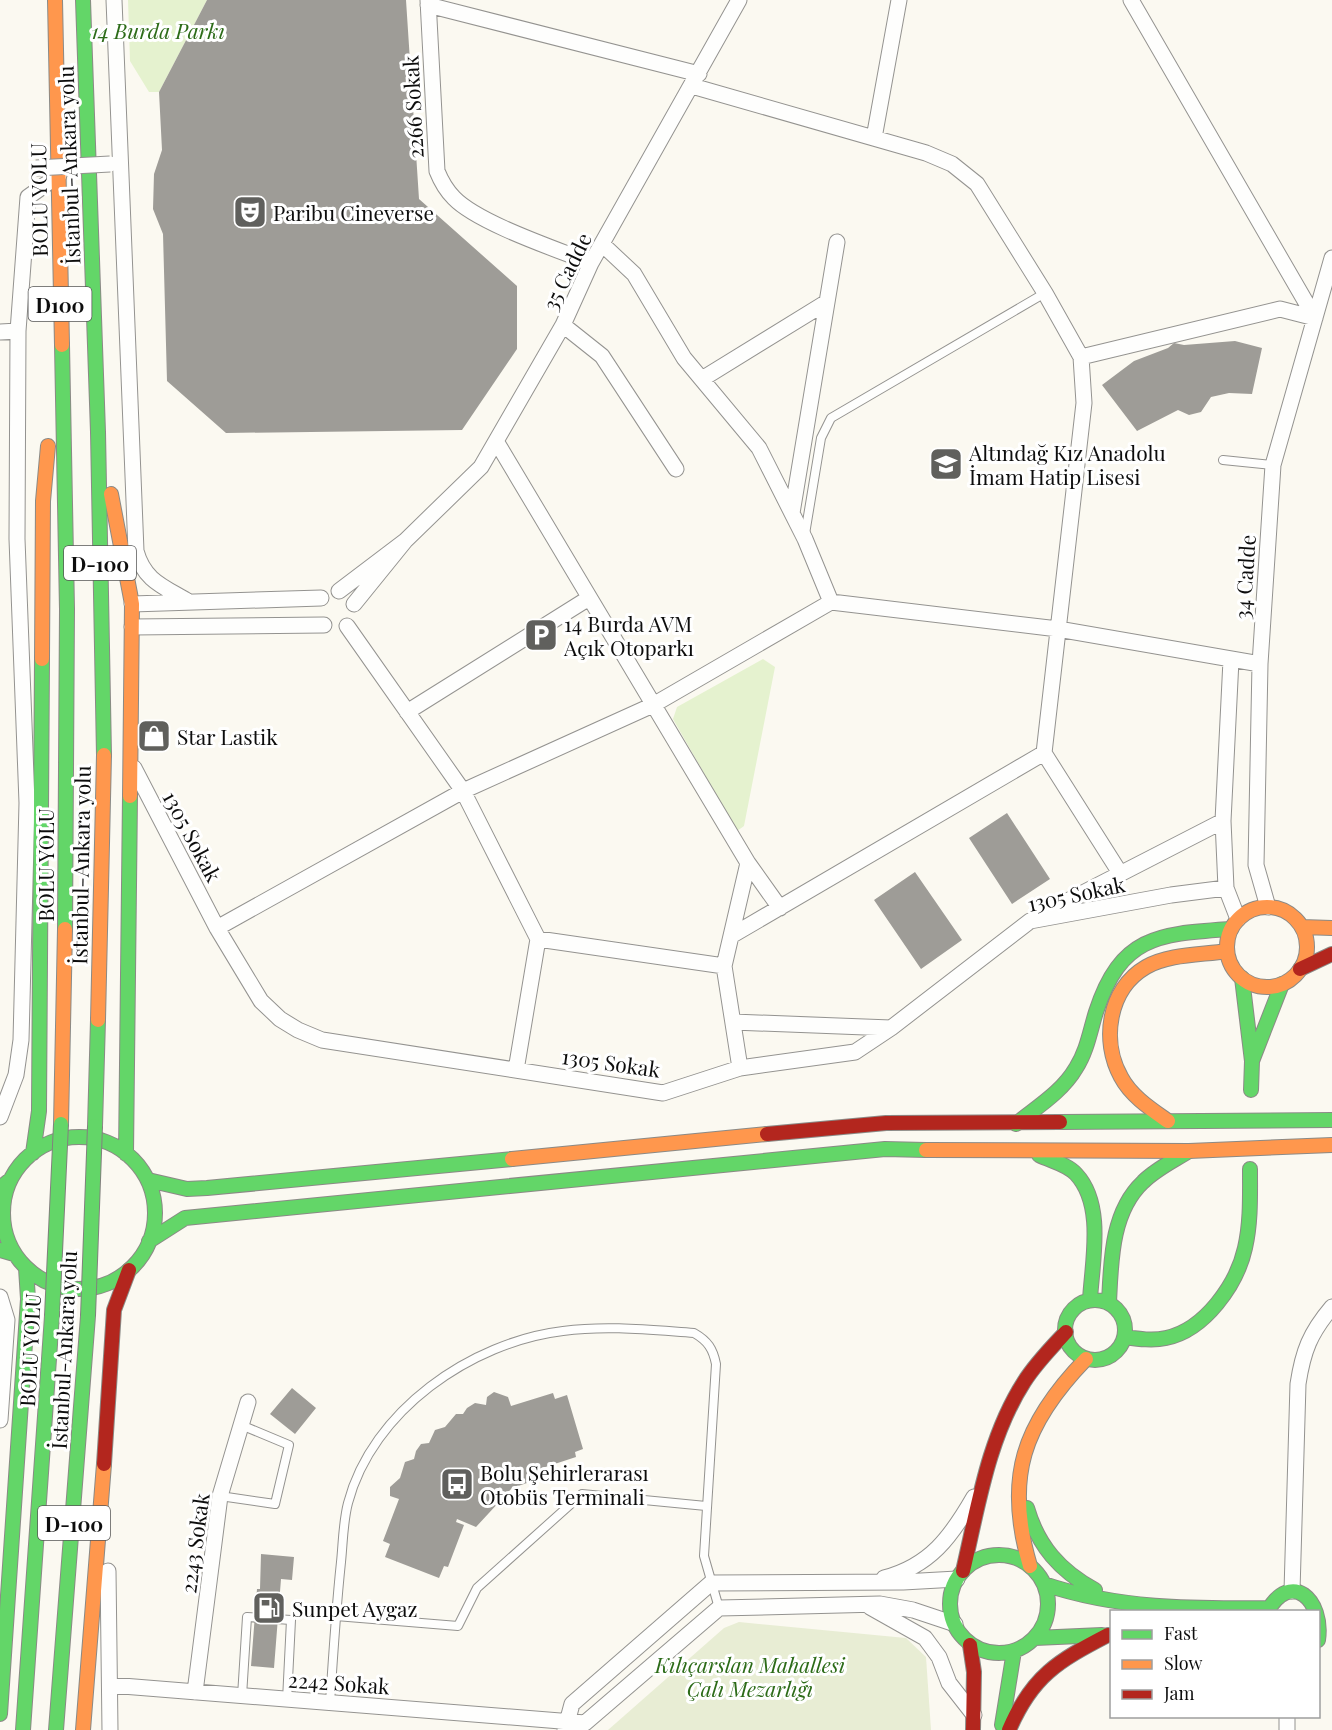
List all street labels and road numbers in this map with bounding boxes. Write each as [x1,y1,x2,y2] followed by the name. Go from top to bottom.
[395,54,429,159] street label: 2266 Sokak
[51,65,85,265] street label: İstanbul-Ankara yolu
[23,143,53,257] street label: BOLU YOLU
[535,228,597,314] street label: 35 Cadde
[28,287,92,321] road number: D100
[1227,534,1261,620] street label: 34 Cadde
[64,546,136,580] road number: D-100
[64,765,96,965] street label: İstanbul-Ankara yolu
[157,786,229,887] street label: 1305 Sokak
[31,808,59,922] street label: BOLU YOLU
[1025,869,1128,917] street label: 1305 Sokak
[560,1041,662,1083] street label: 1305 Sokak
[44,1250,82,1450] street label: İstanbul-Ankara yolu
[12,1293,46,1407] street label: BOLU YOLU
[173,1491,215,1595] street label: 2243 Sokak
[38,1506,110,1540] road number: D-100
[287,1664,391,1700] street label: 2242 Sokak

